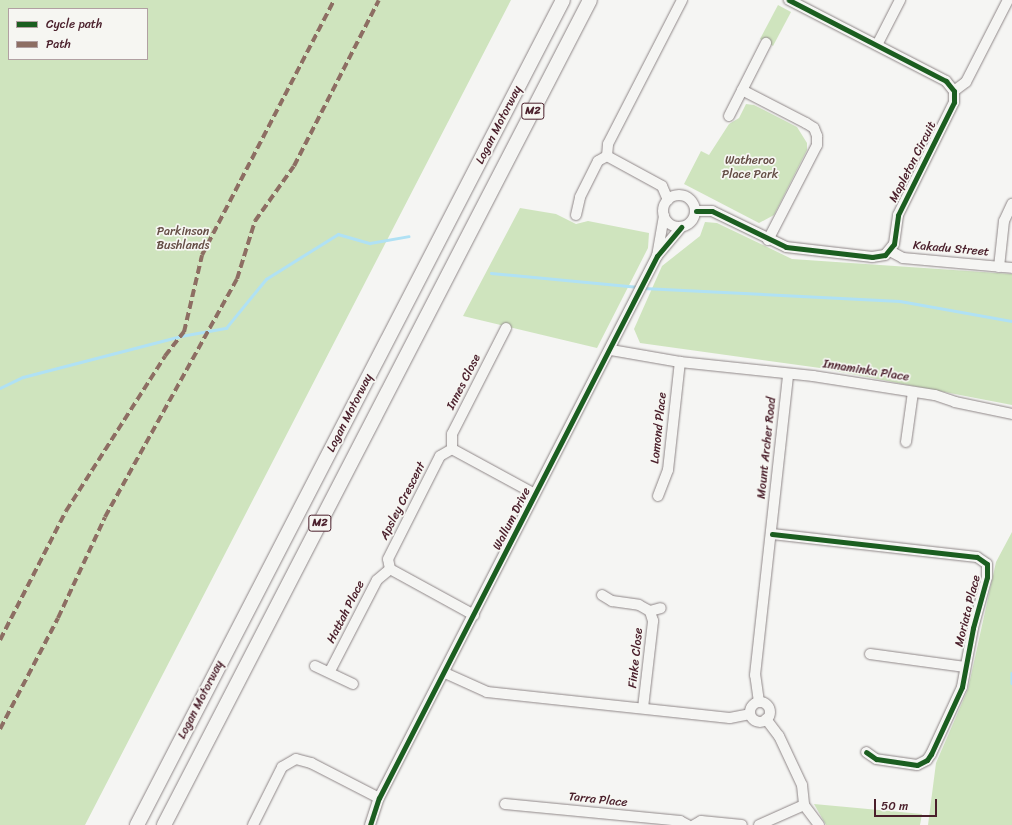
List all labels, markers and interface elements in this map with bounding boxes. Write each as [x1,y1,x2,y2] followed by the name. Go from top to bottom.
[8,8,148,60] legend
[46,13,102,35] text: Cycle path
[46,33,71,55] text: Path
[473,83,525,167] street label: Logan Motorway
[521,102,545,120] road number: M2
[887,119,939,205] street label: Mapleton Circuit
[722,154,778,182] park label: Watheroo Place Park
[157,225,209,253] park label: Parkinson Bushlands
[912,238,990,260] street label: Kakadu Street
[444,352,484,412] street label: Innes Close
[822,357,910,385] street label: Innaminka Place
[324,371,376,455] street label: Logan Motorway
[648,392,670,464] street label: Lomond Place
[755,396,779,500] street label: Mount Archer Road
[377,459,429,543] street label: Apsley Crescent
[490,485,534,553] street label: Wallum Drive
[308,514,332,532] road number: M2
[952,574,984,648] street label: Moriata Place
[324,578,368,646] street label: Hattah Place
[626,627,646,689] street label: Finke Close
[175,658,227,742] street label: Logan Motorway
[568,790,628,810] street label: Tarra Place
[876,791,939,817] scale bar
[881,795,908,817] text: 50 m

